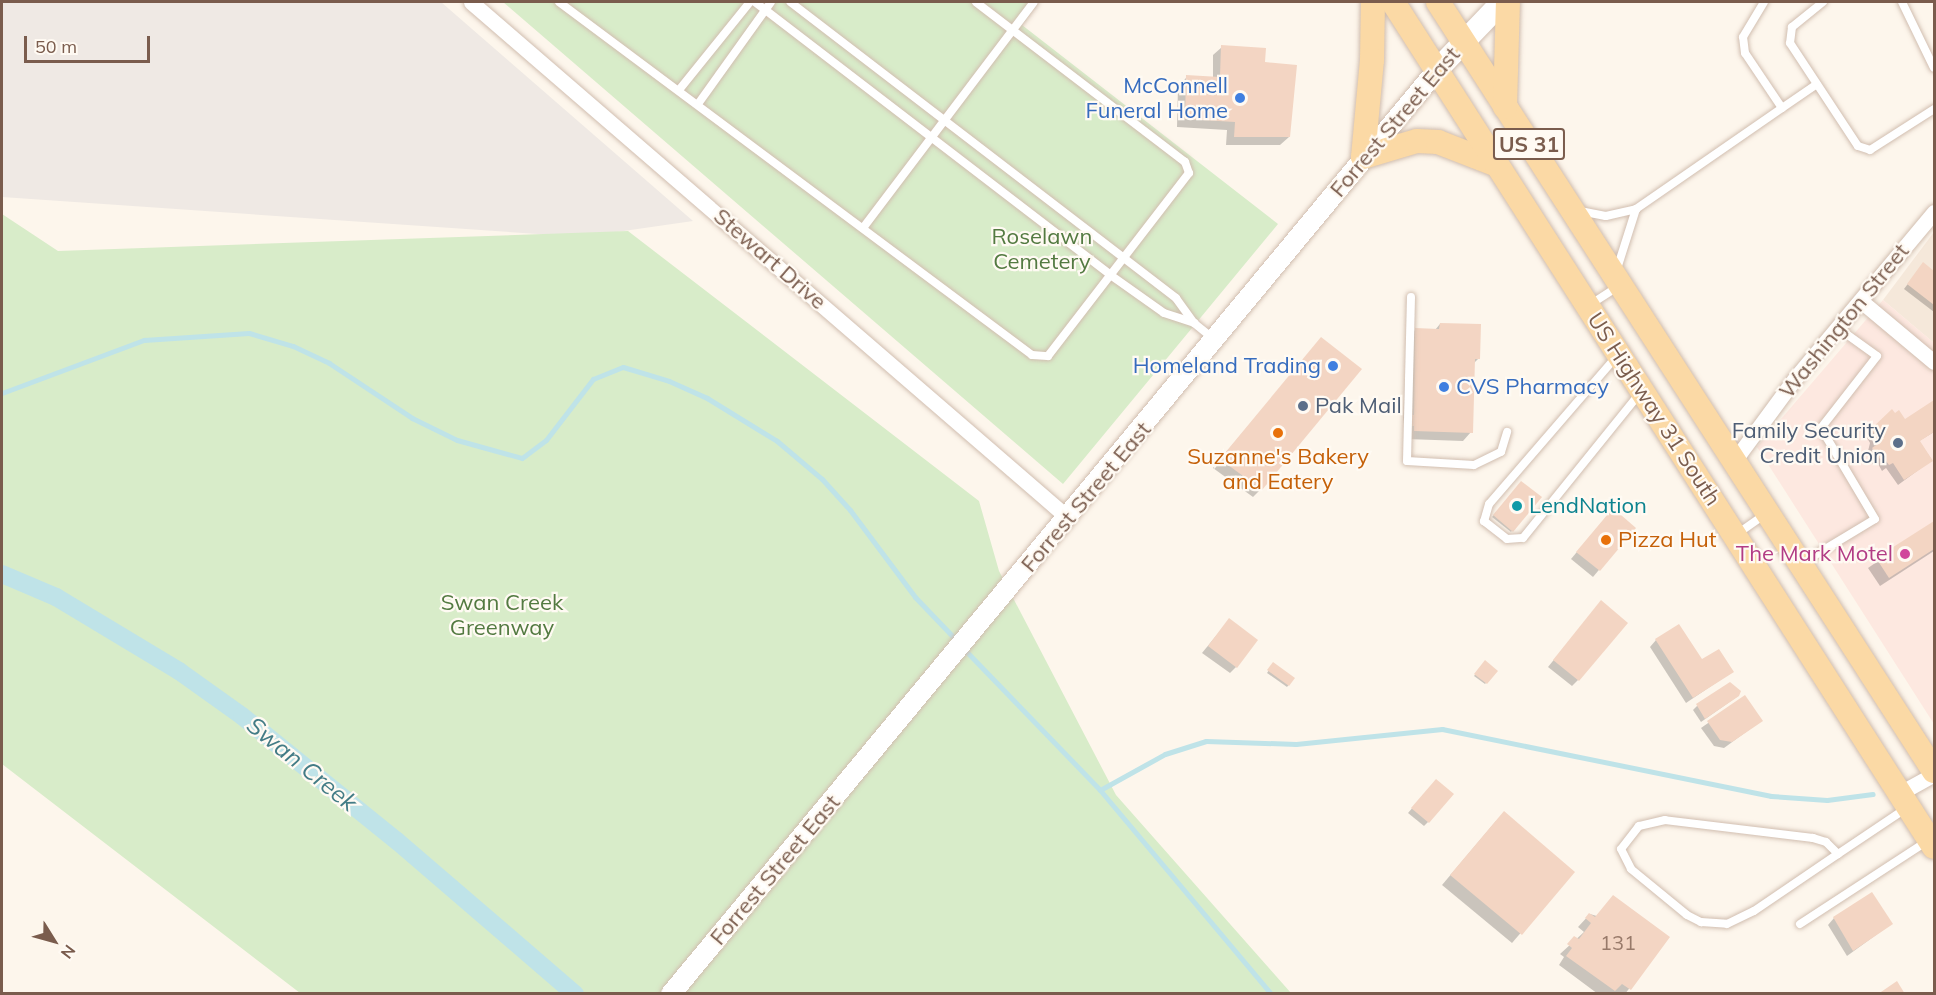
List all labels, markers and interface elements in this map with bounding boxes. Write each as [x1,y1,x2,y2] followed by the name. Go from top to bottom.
[27,24,153,62] scale bar
[35,35,77,58] text: 50 m
[1325,42,1465,202] street label: Forrest Street East
[1086,72,1228,124] place label: McConnell Funeral Home
[1233,91,1247,105] marker: McConnell Funeral Home
[1492,126,1567,162] road number: US 31
[708,203,832,315] street label: Stewart Drive
[992,223,1092,274] park label: Roselawn Cemetery
[1774,238,1914,404] street label: Washington Street
[1582,308,1726,510] street label: US Highway 31 South
[1133,353,1321,379] place label: Homeland Trading
[1326,359,1340,373] marker: Homeland Trading
[1456,374,1609,400] place label: CVS Pharmacy
[1437,380,1451,394] marker: CVS Pharmacy
[1315,393,1402,419] place label: Pak Mail
[1296,399,1310,413] marker: Pak Mail
[1016,417,1156,577] street label: Forrest Street East
[1732,417,1886,469] place label: Family Security Credit Union
[1271,426,1285,440] marker: Suzanne's Bakery and Eatery
[1891,436,1905,450] marker: Family Security Credit Union
[1187,443,1369,494] place label: Suzanne's Bakery and Eatery
[1529,493,1647,519] place label: LendNation
[1510,499,1524,513] marker: LendNation
[1618,527,1716,553] place label: Pizza Hut
[1599,533,1613,547] marker: Pizza Hut
[1736,541,1893,567] place label: The Mark Motel
[1898,547,1912,561] marker: The Mark Motel
[441,589,563,640] park label: Swan Creek Greenway
[241,711,363,817] water label: Swan Creek
[705,790,845,950] street label: Forrest Street East
[24,911,84,971] north arrow
[1600,930,1636,954] house number: 131
[57,941,80,963] text: N

